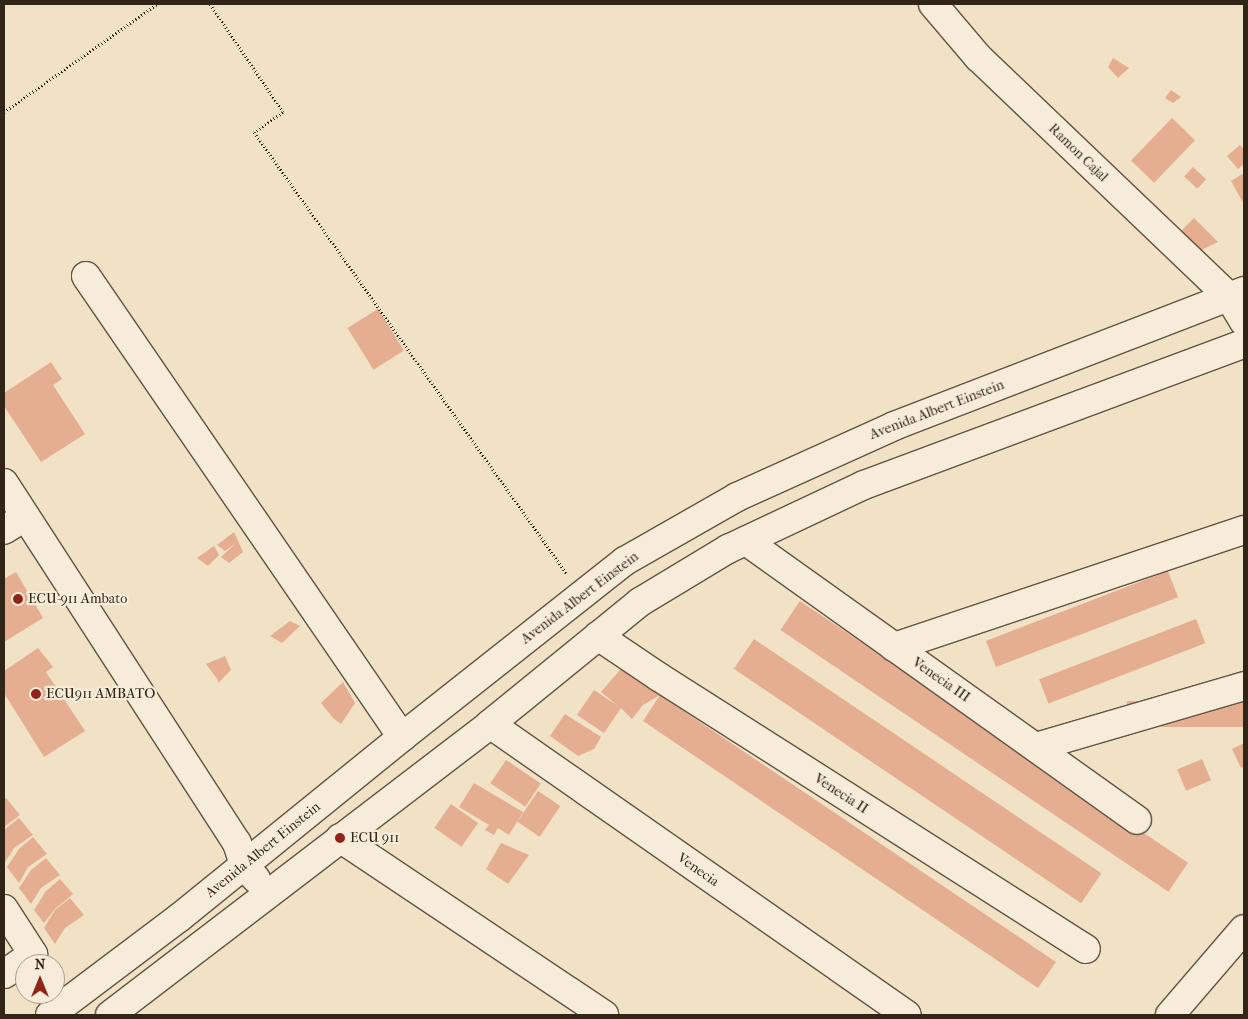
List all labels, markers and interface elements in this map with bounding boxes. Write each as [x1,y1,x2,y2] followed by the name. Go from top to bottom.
[1045,120,1111,186] street label: Ramon Cajal
[867,377,1007,443] street label: Avenida Albert Einstein
[518,548,642,648] street label: Avenida Albert Einstein
[28,591,127,607] place label: ECU-911 Ambato
[12,593,24,605] marker: ECU-911 Ambato
[909,654,973,706] street label: Venecia III
[46,686,155,702] place label: ECU911 AMBATO
[30,688,42,700] marker: ECU911 AMBATO
[811,770,871,818] street label: Venecia II
[202,798,324,902] street label: Avenida Albert Einstein
[350,830,399,846] place label: ECU 911
[334,832,346,844] marker: ECU 911
[674,850,722,890] street label: Venecia
[15,954,65,1004] north arrow
[35,956,45,973] text: N

